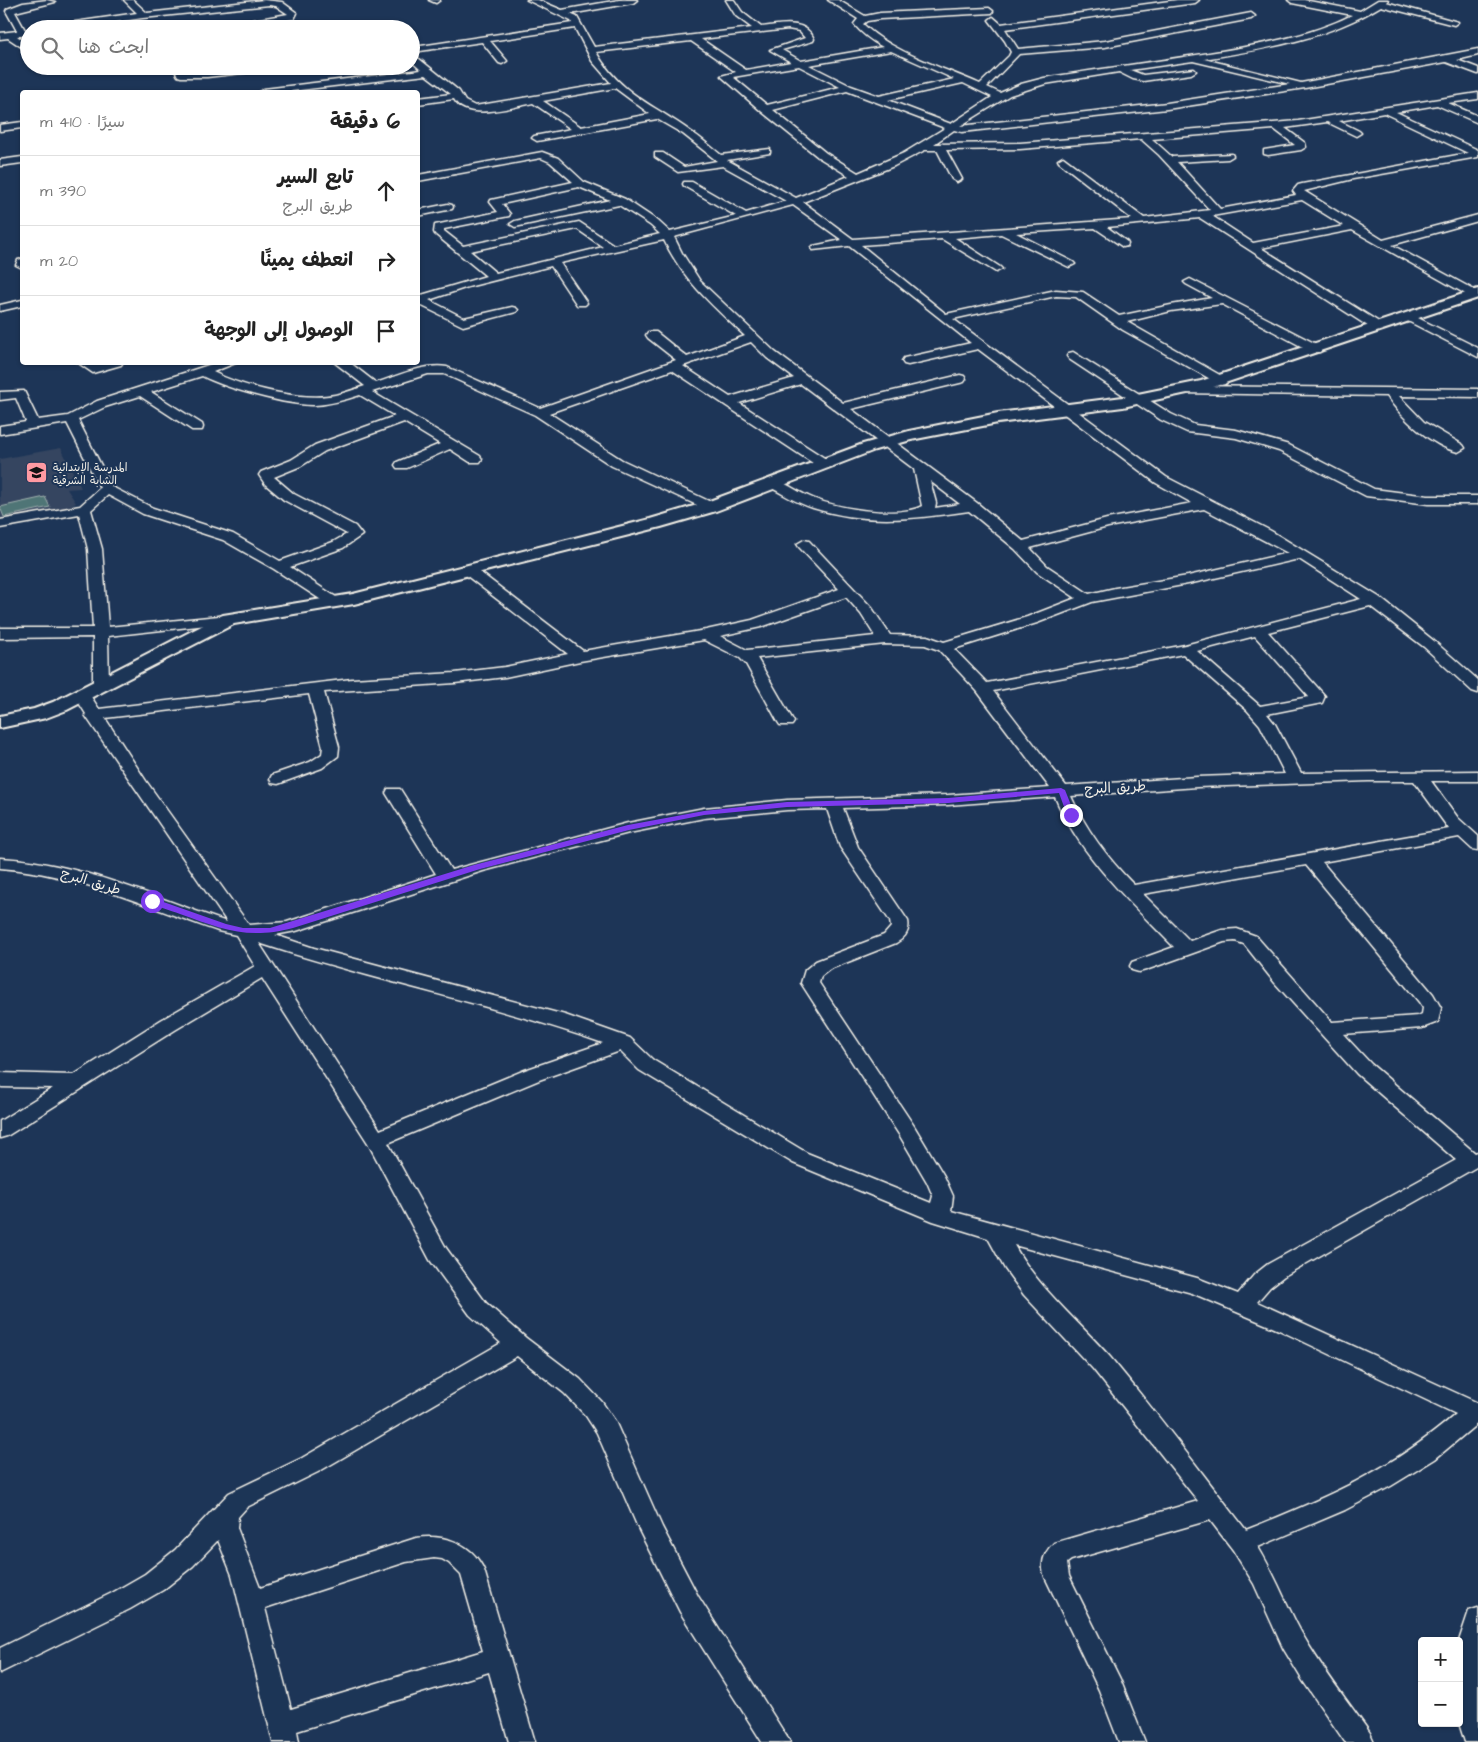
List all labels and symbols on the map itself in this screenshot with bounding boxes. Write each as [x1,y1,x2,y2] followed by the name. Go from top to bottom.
[53,460,127,488] place label: المدرسة الإبتدائية الشابة الشرقية
[25,461,49,485] school or university icon: المدرسة الإبتدائية الشابة الشرقية
[1084,776,1146,800] street label: طريق البرج
[1060,804,1083,827] route end
[58,863,123,901] street label: طريق البرج
[141,890,164,913] route start

